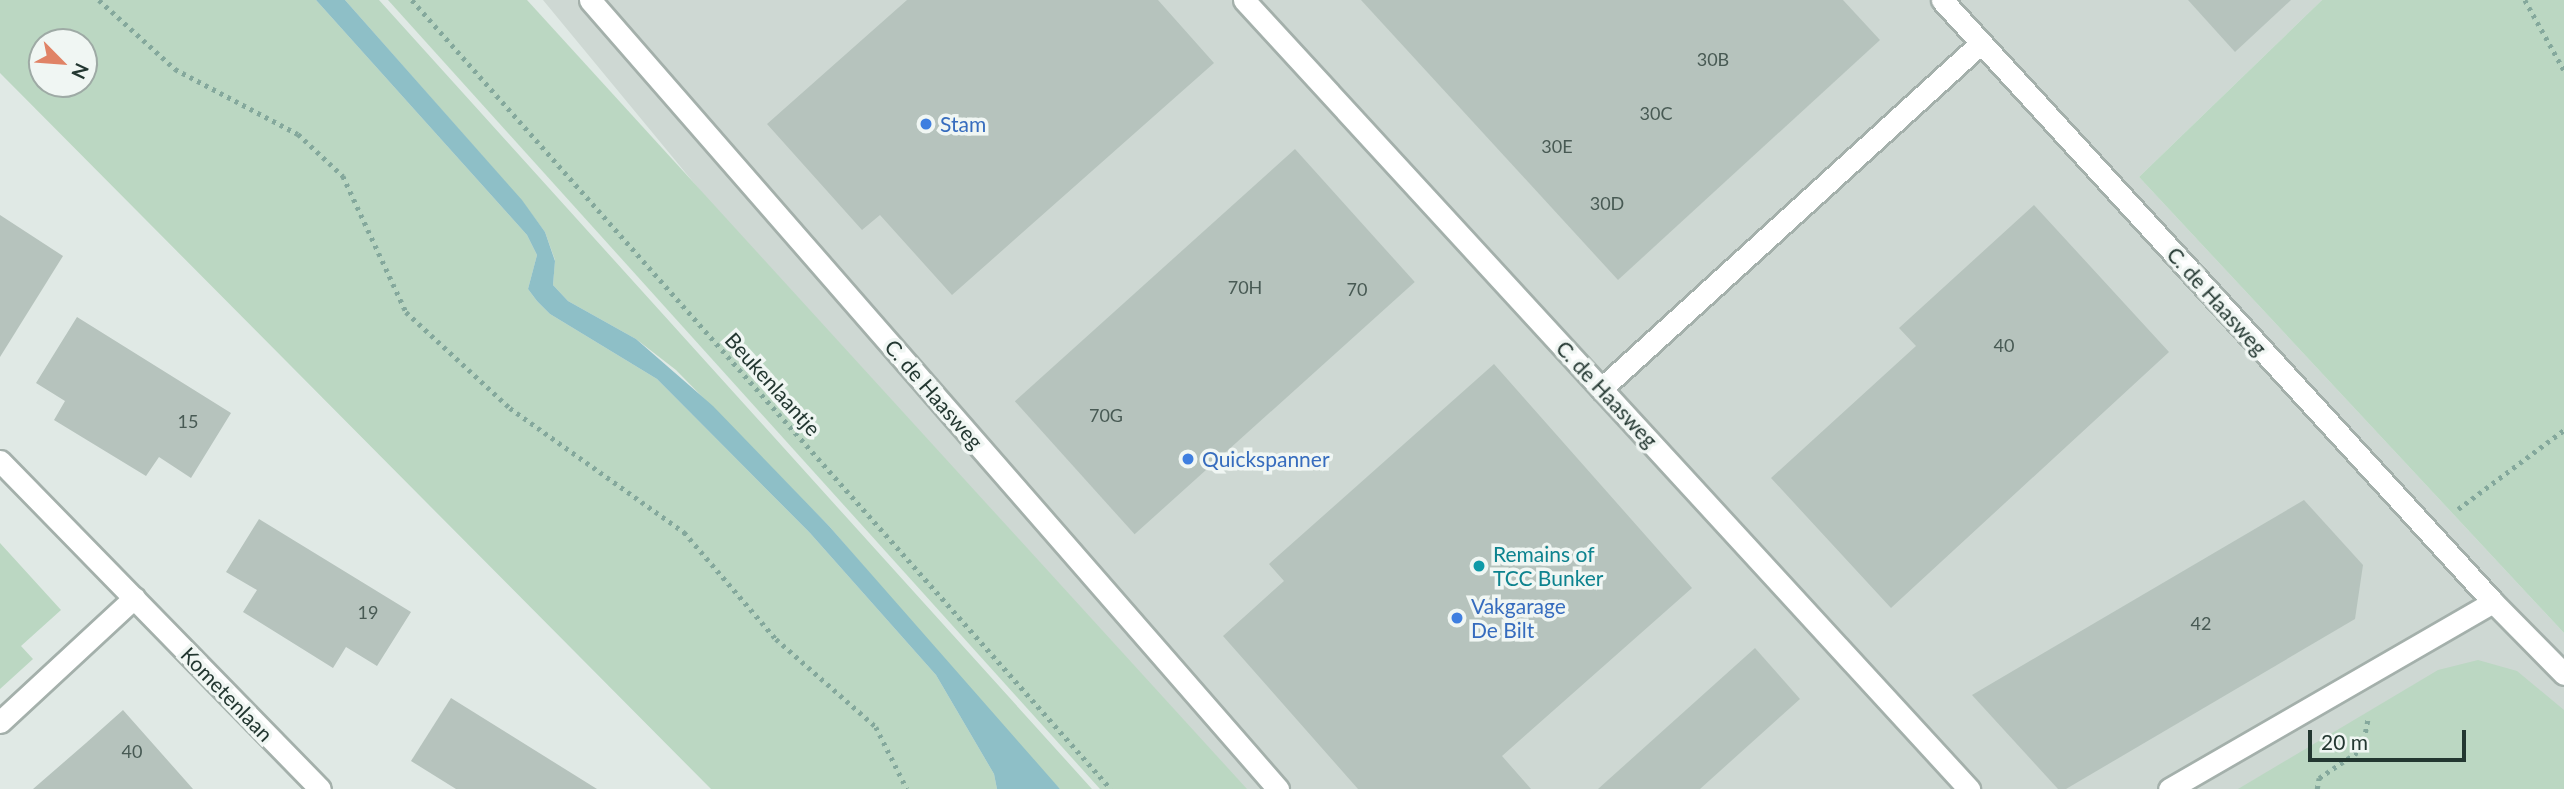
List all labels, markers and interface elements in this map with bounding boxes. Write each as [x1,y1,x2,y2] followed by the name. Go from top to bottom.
[28,28,98,98] north arrow
[1697,48,1729,70] house number: 30B
[67,60,94,83] text: N
[1640,102,1672,124] house number: 30C
[940,111,986,137] place label: Stam
[918,116,934,132] marker: Stam
[1541,135,1573,157] house number: 30E
[1590,192,1624,214] house number: 30D
[2162,242,2272,360] street label: C. de Haasweg
[1228,276,1262,298] house number: 70H
[1347,278,1367,300] house number: 70
[720,327,826,441] street label: Beukenlaantje
[880,334,988,454] street label: C. de Haasweg
[1994,334,2014,356] house number: 40
[1551,335,1663,453] street label: C. de Haasweg
[1089,404,1123,426] house number: 70G
[178,410,198,432] house number: 15
[1202,446,1330,472] place label: Quickspanner
[1180,451,1196,467] marker: Quickspanner
[1493,541,1603,591] place label: Remains of TCC Bunker
[1471,558,1487,574] marker: Remains of TCC Bunker
[1471,593,1566,643] place label: Vakgarage De Bilt
[358,601,378,623] house number: 19
[1449,610,1465,626] marker: Vakgarage De Bilt
[2191,612,2211,634] house number: 42
[176,642,278,746] street label: Kometenlaan
[2312,716,2470,760] scale bar
[2321,729,2368,754] text: 20 m
[122,740,142,762] house number: 40

